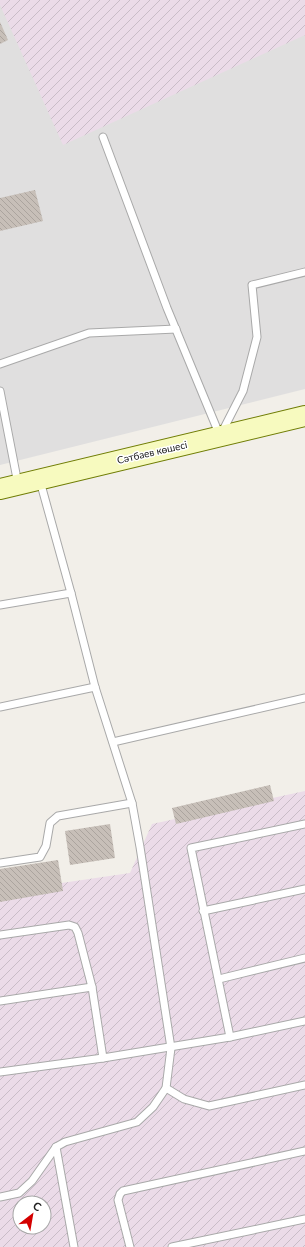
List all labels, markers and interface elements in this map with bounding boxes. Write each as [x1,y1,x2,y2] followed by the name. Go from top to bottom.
[116,438,188,466] street label: Сәтбаев көшесі
[12,1195,52,1235] north arrow
[31,1199,44,1214] text: С

